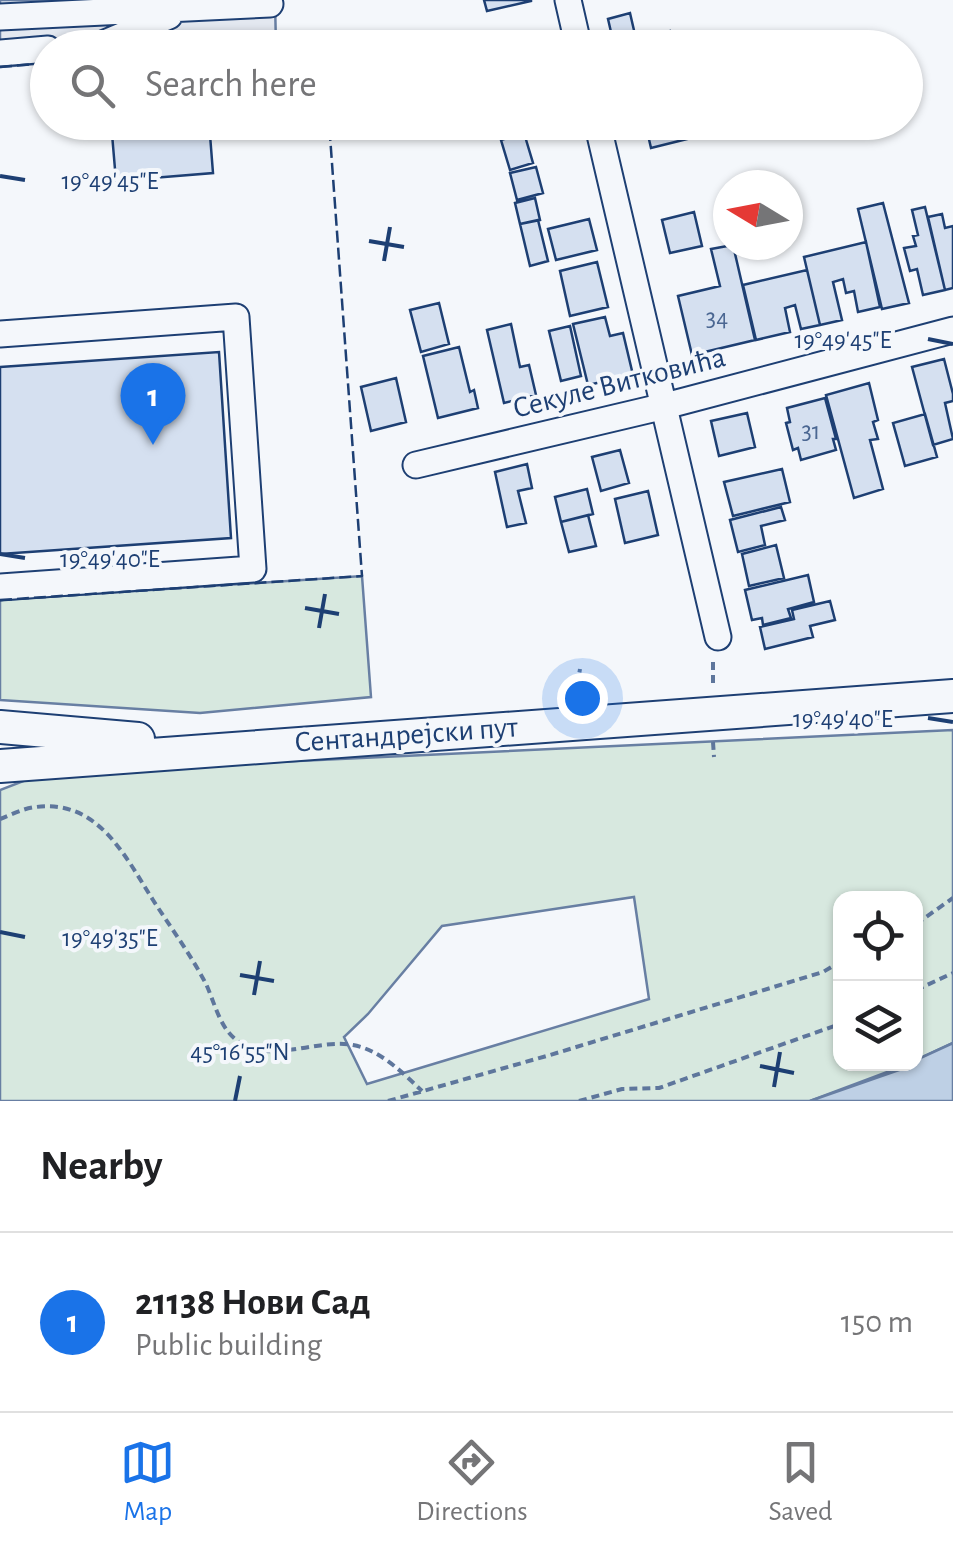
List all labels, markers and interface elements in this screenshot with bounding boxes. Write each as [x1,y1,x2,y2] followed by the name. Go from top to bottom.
[30,30,923,140] search box
[65,58,120,113] icon: search
[145,66,317,104] text: Search here
[61,169,159,194] text: 19°49'45"E
[713,170,803,260] north arrow
[706,306,728,331] house number: 34
[794,328,892,353] text: 19°49'45"E
[510,342,728,424] street label: Секуле Витковића
[120,362,186,445] pin: 1
[802,419,820,444] house number: 31
[60,547,160,572] text: 19°49'40"E
[557,673,608,724] your location
[793,707,893,732] text: 19°49'40"E
[293,712,519,758] street label: Сентандрејски пут
[833,891,923,1071] map controls
[833,891,923,981] button: locate
[62,926,158,951] text: 19°49'35"E
[833,981,923,1071] button: layers
[190,1040,290,1065] text: 45°16'55"N
[40,1145,163,1187] text: Nearby
[135,1284,371,1322] text: 21138 Нови Сад
[67,1306,78,1338] text: 1
[841,1306,913,1338] text: 150 m
[135,1329,322,1361] text: Public building
[120,1435,175,1529] tab: Map
[416,1435,528,1529] tab: Directions
[769,1435,833,1529] tab: Saved

